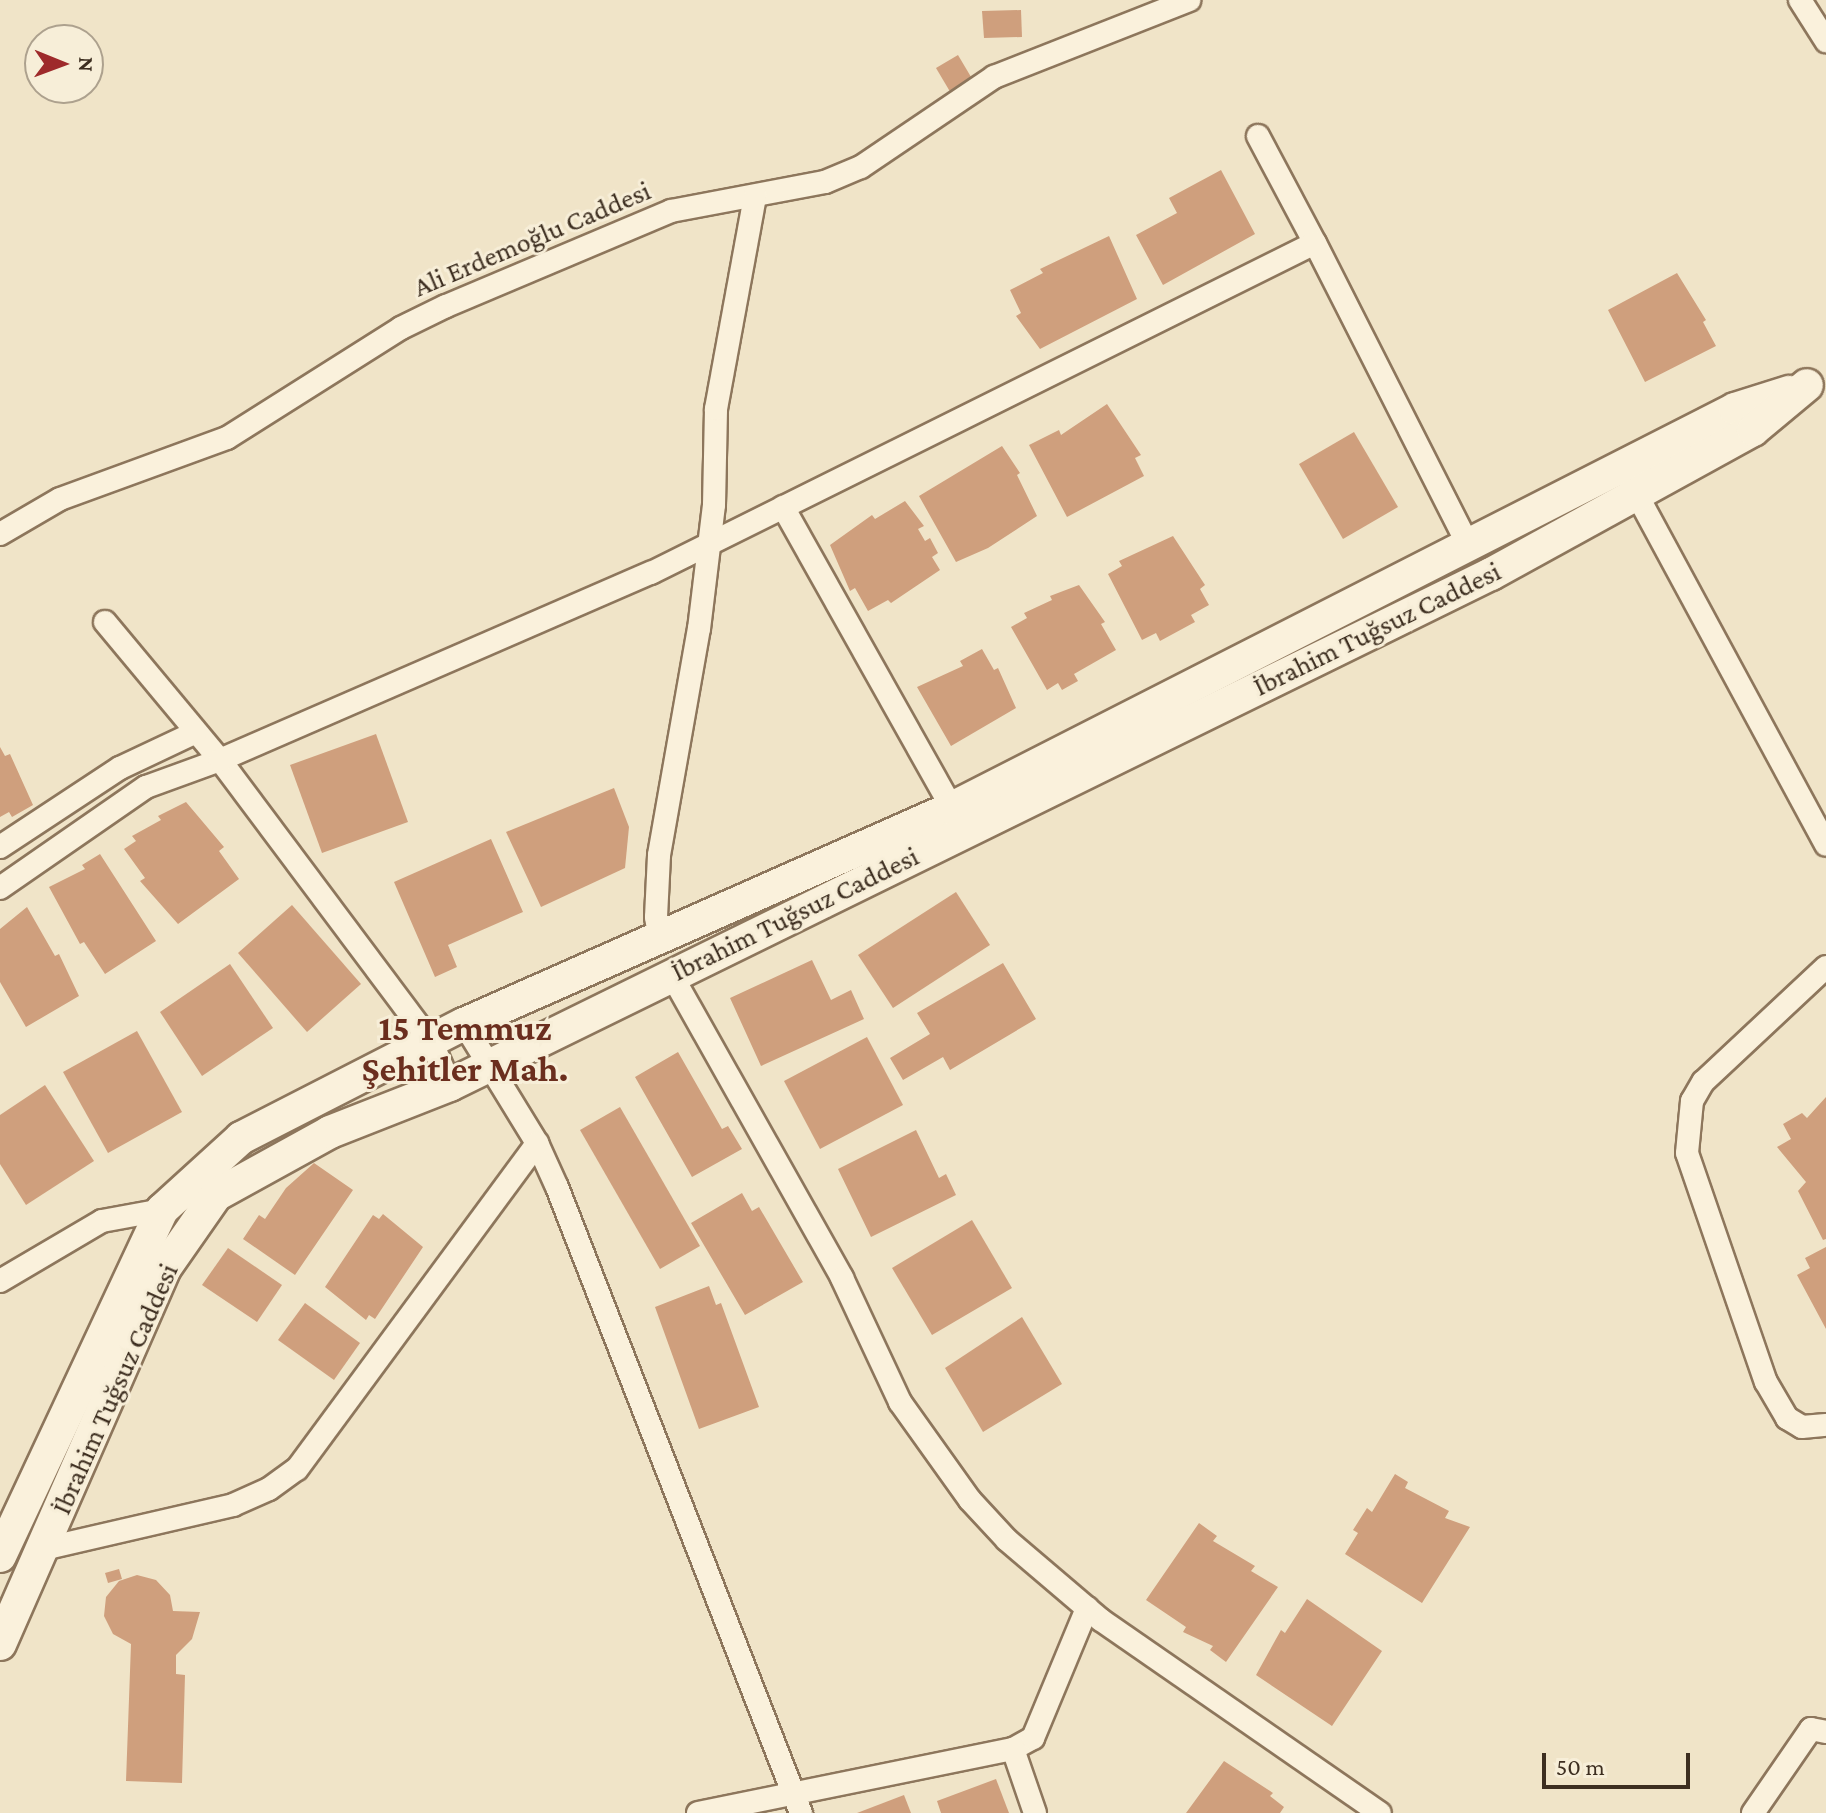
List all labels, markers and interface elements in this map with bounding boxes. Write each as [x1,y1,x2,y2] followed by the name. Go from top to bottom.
[24,24,104,104] north arrow
[74,57,99,72] text: N
[408,174,656,304] street label: Ali Erdemoğlu Caddesi
[1248,554,1506,704] street label: İbrahim Tuğsuz Caddesi
[666,839,924,989] street label: İbrahim Tuğsuz Caddesi
[362,1006,568,1091] district label: 15 Temmuz Şehitler Mah.
[45,1258,185,1520] street label: İbrahim Tuğsuz Caddesi
[1546,1737,1694,1787] scale bar
[1556,1753,1605,1780] text: 50 m

